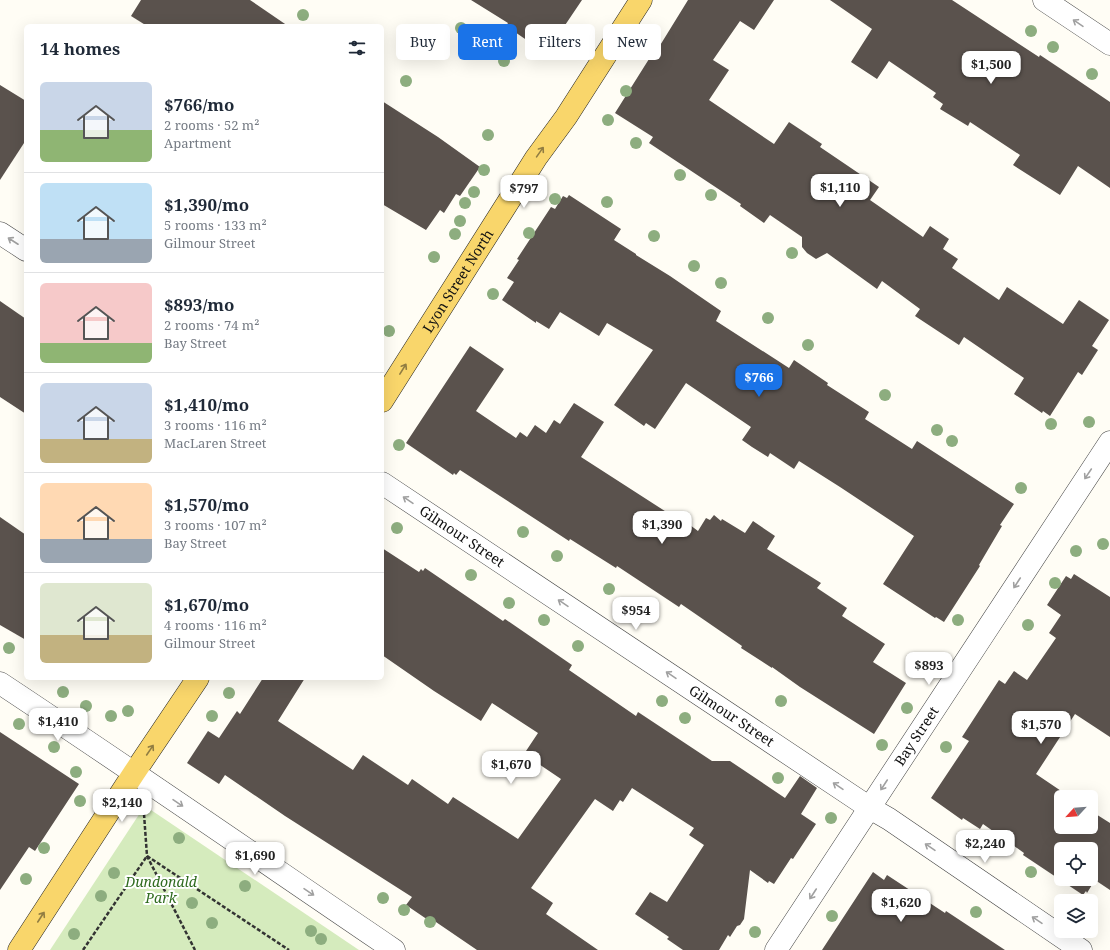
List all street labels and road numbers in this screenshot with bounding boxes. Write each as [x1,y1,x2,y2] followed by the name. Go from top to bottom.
[418,225,498,336] street label: Lyon Street North
[416,501,508,571] street label: Gilmour Street
[686,680,778,751] street label: Gilmour Street
[890,702,943,769] street label: Bay Street

